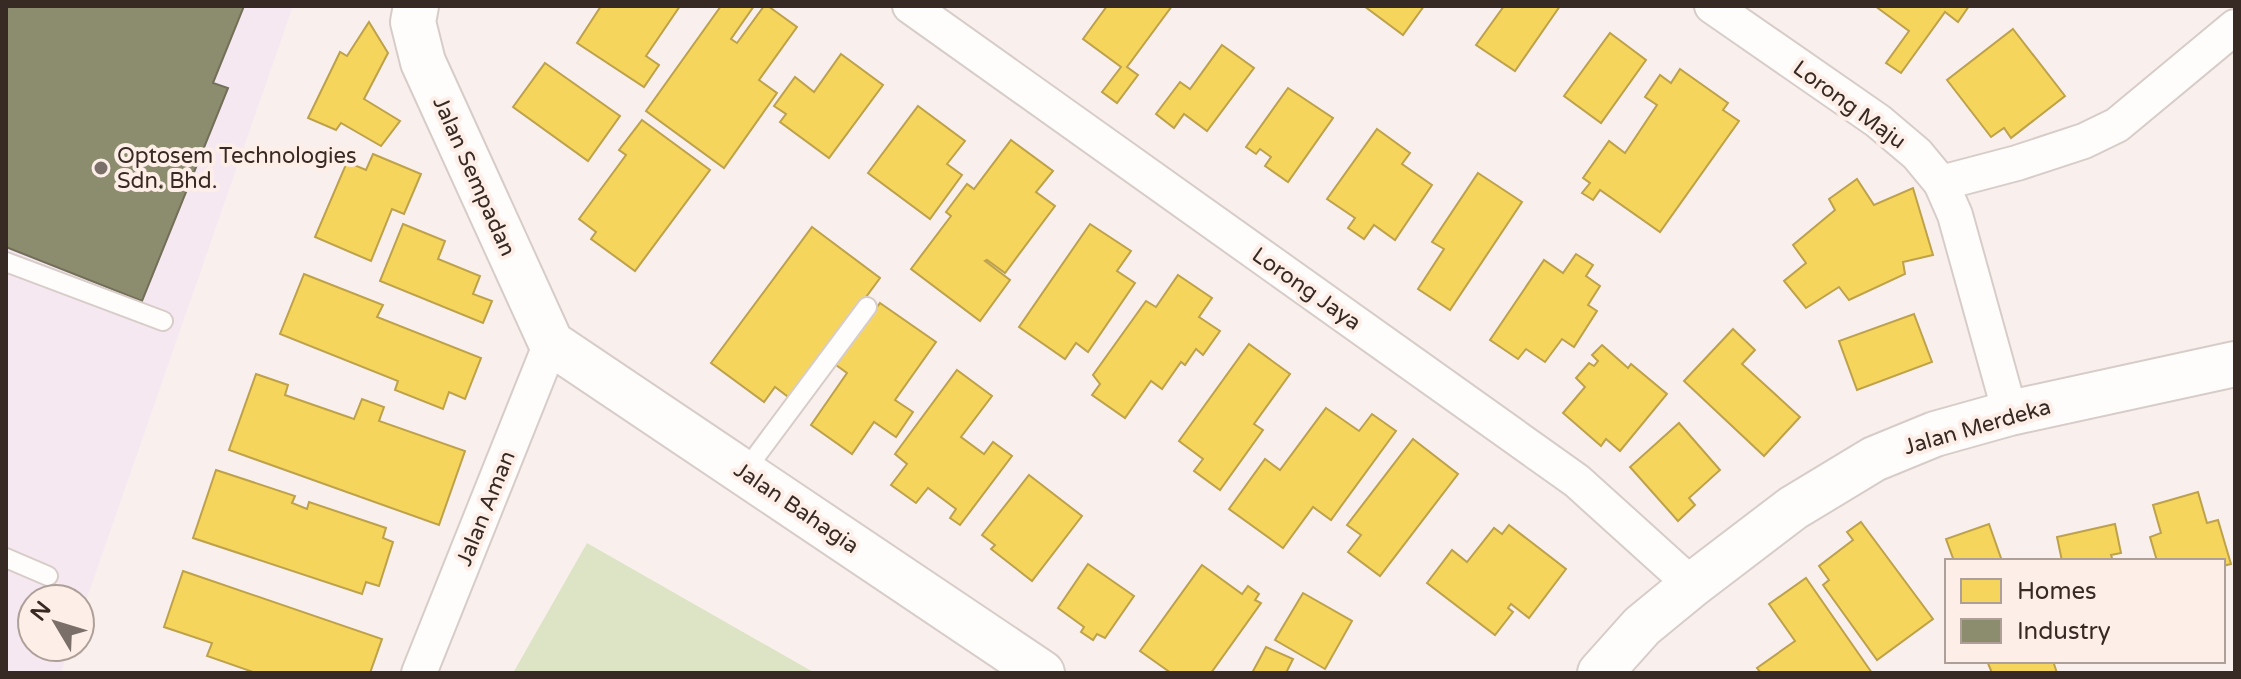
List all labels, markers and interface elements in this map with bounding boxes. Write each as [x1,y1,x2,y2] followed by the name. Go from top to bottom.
[1788,55,1911,154] street label: Lorong Maju
[427,93,521,260] street label: Jalan Sempadan
[117,143,357,194] place label: Optosem Technologies Sdn. Bhd.
[92,159,110,177] marker: Optosem Technologies Sdn. Bhd.
[1247,242,1366,336] street label: Lorong Jaya
[1901,394,2054,460] street label: Jalan Merdeka
[451,447,521,570] street label: Jalan Aman
[729,457,864,559] street label: Jalan Bahagia
[1945,559,2225,663] legend
[2017,577,2097,606] text: Homes
[16,583,96,663] north arrow
[25,596,57,626] text: N
[2017,617,2111,646] text: Industry

